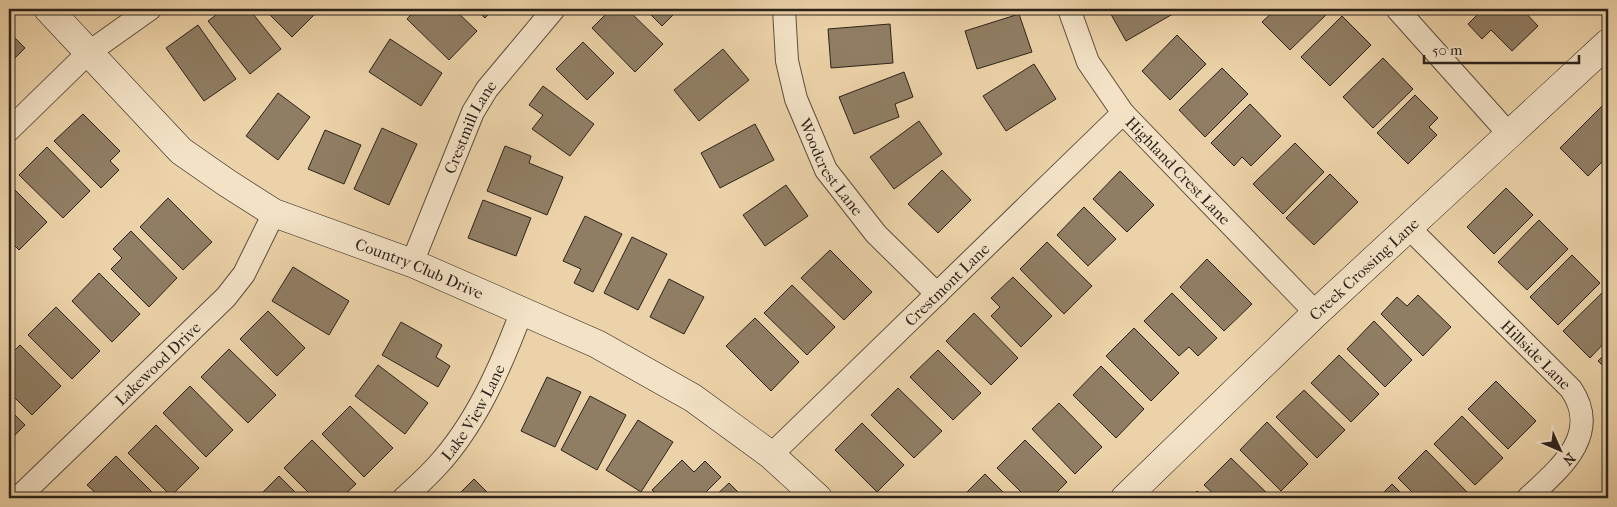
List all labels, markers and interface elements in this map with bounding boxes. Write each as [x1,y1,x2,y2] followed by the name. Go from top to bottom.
[1424,32,1580,64] scale bar
[1432,41,1463,59] text: 50 m
[440,76,500,176] street label: Crestmill Lane
[1122,112,1235,228] street label: Highland Crest Lane
[795,114,867,219] street label: Woodcrest Lane
[1305,213,1423,324] street label: Creek Crossing Lane
[353,234,487,303] street label: Country Club Drive
[900,239,993,330] street label: Crestmont Lane
[1497,316,1575,393] street label: Hillside Lane
[111,317,204,409] street label: Lakewood Drive
[437,361,509,464] street label: Lake View Lane
[1534,424,1584,474] north arrow
[1559,449,1579,469] text: N

